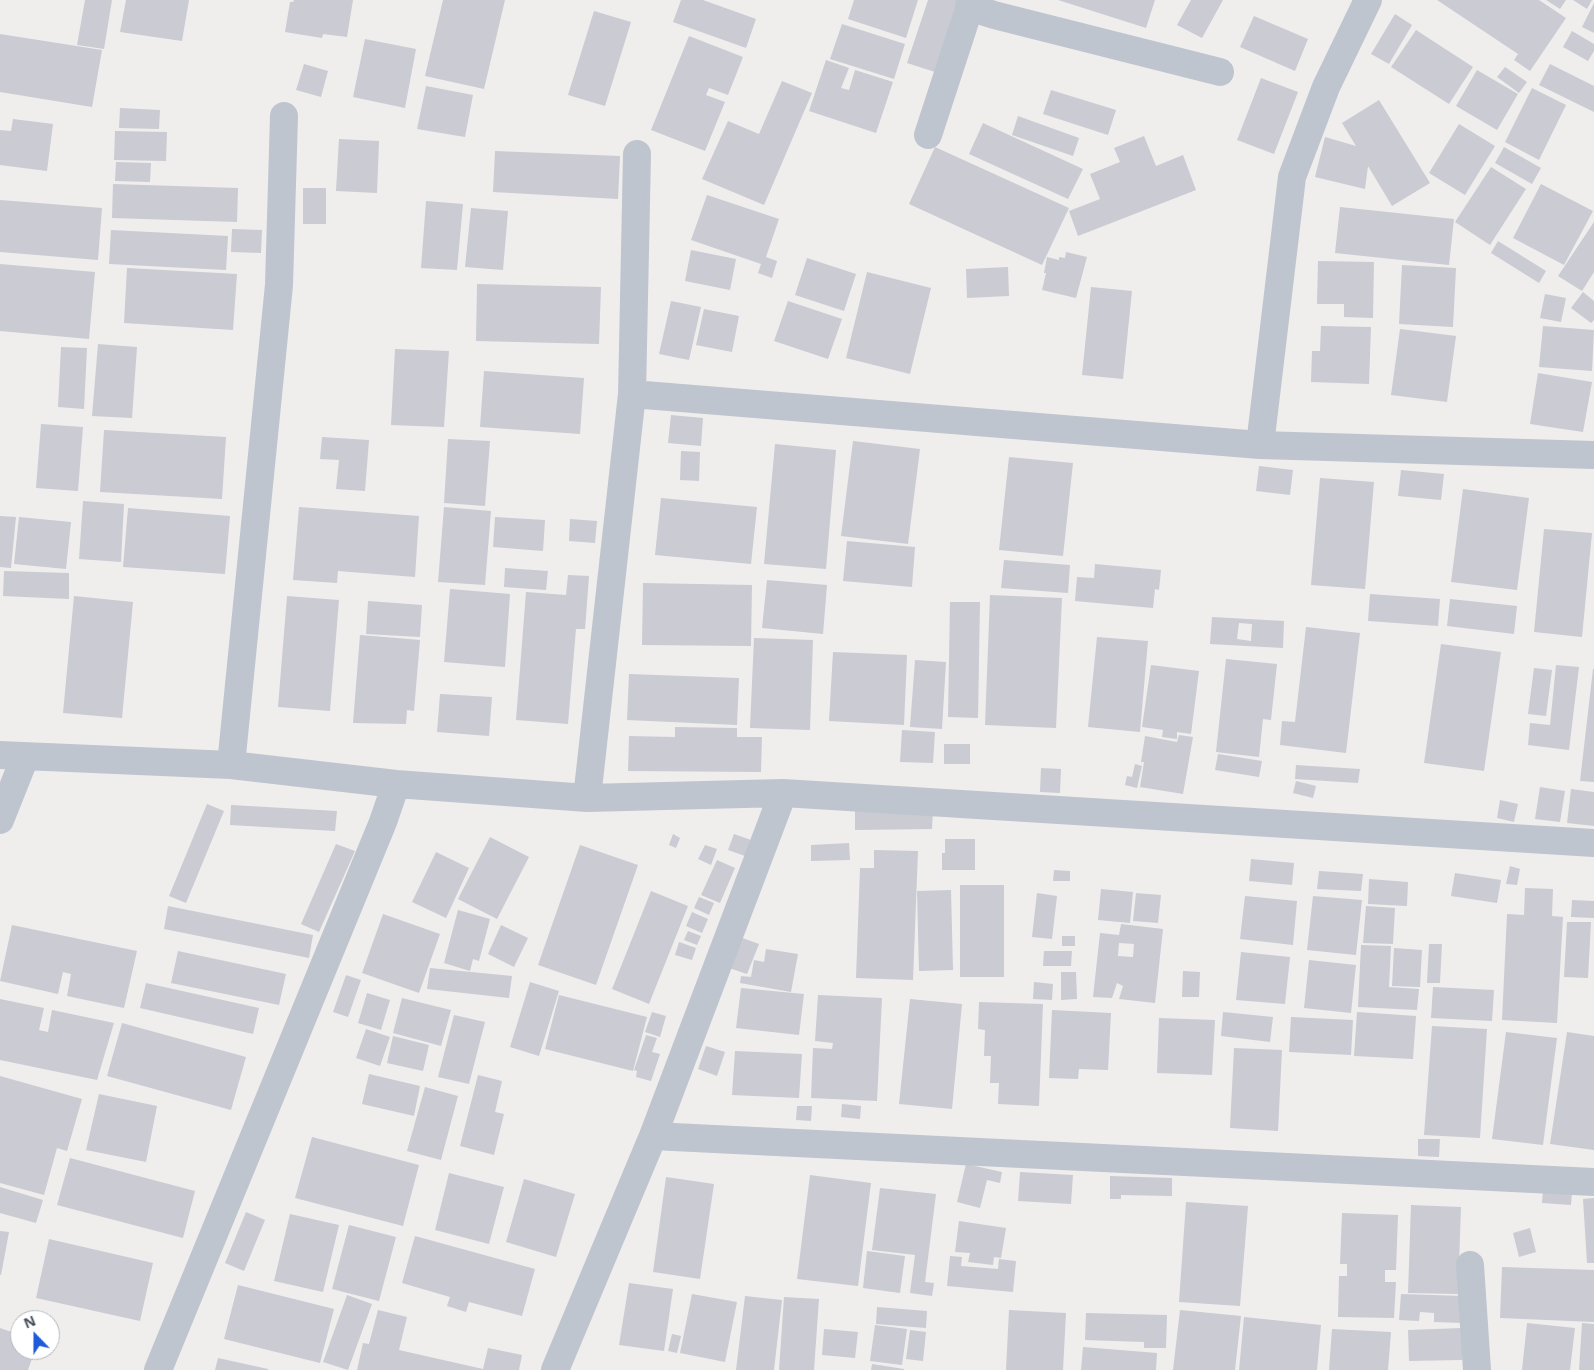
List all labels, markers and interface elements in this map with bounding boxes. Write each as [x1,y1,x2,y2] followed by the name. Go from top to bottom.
[10,1310,60,1360] north arrow
[21,1311,38,1333] text: N

